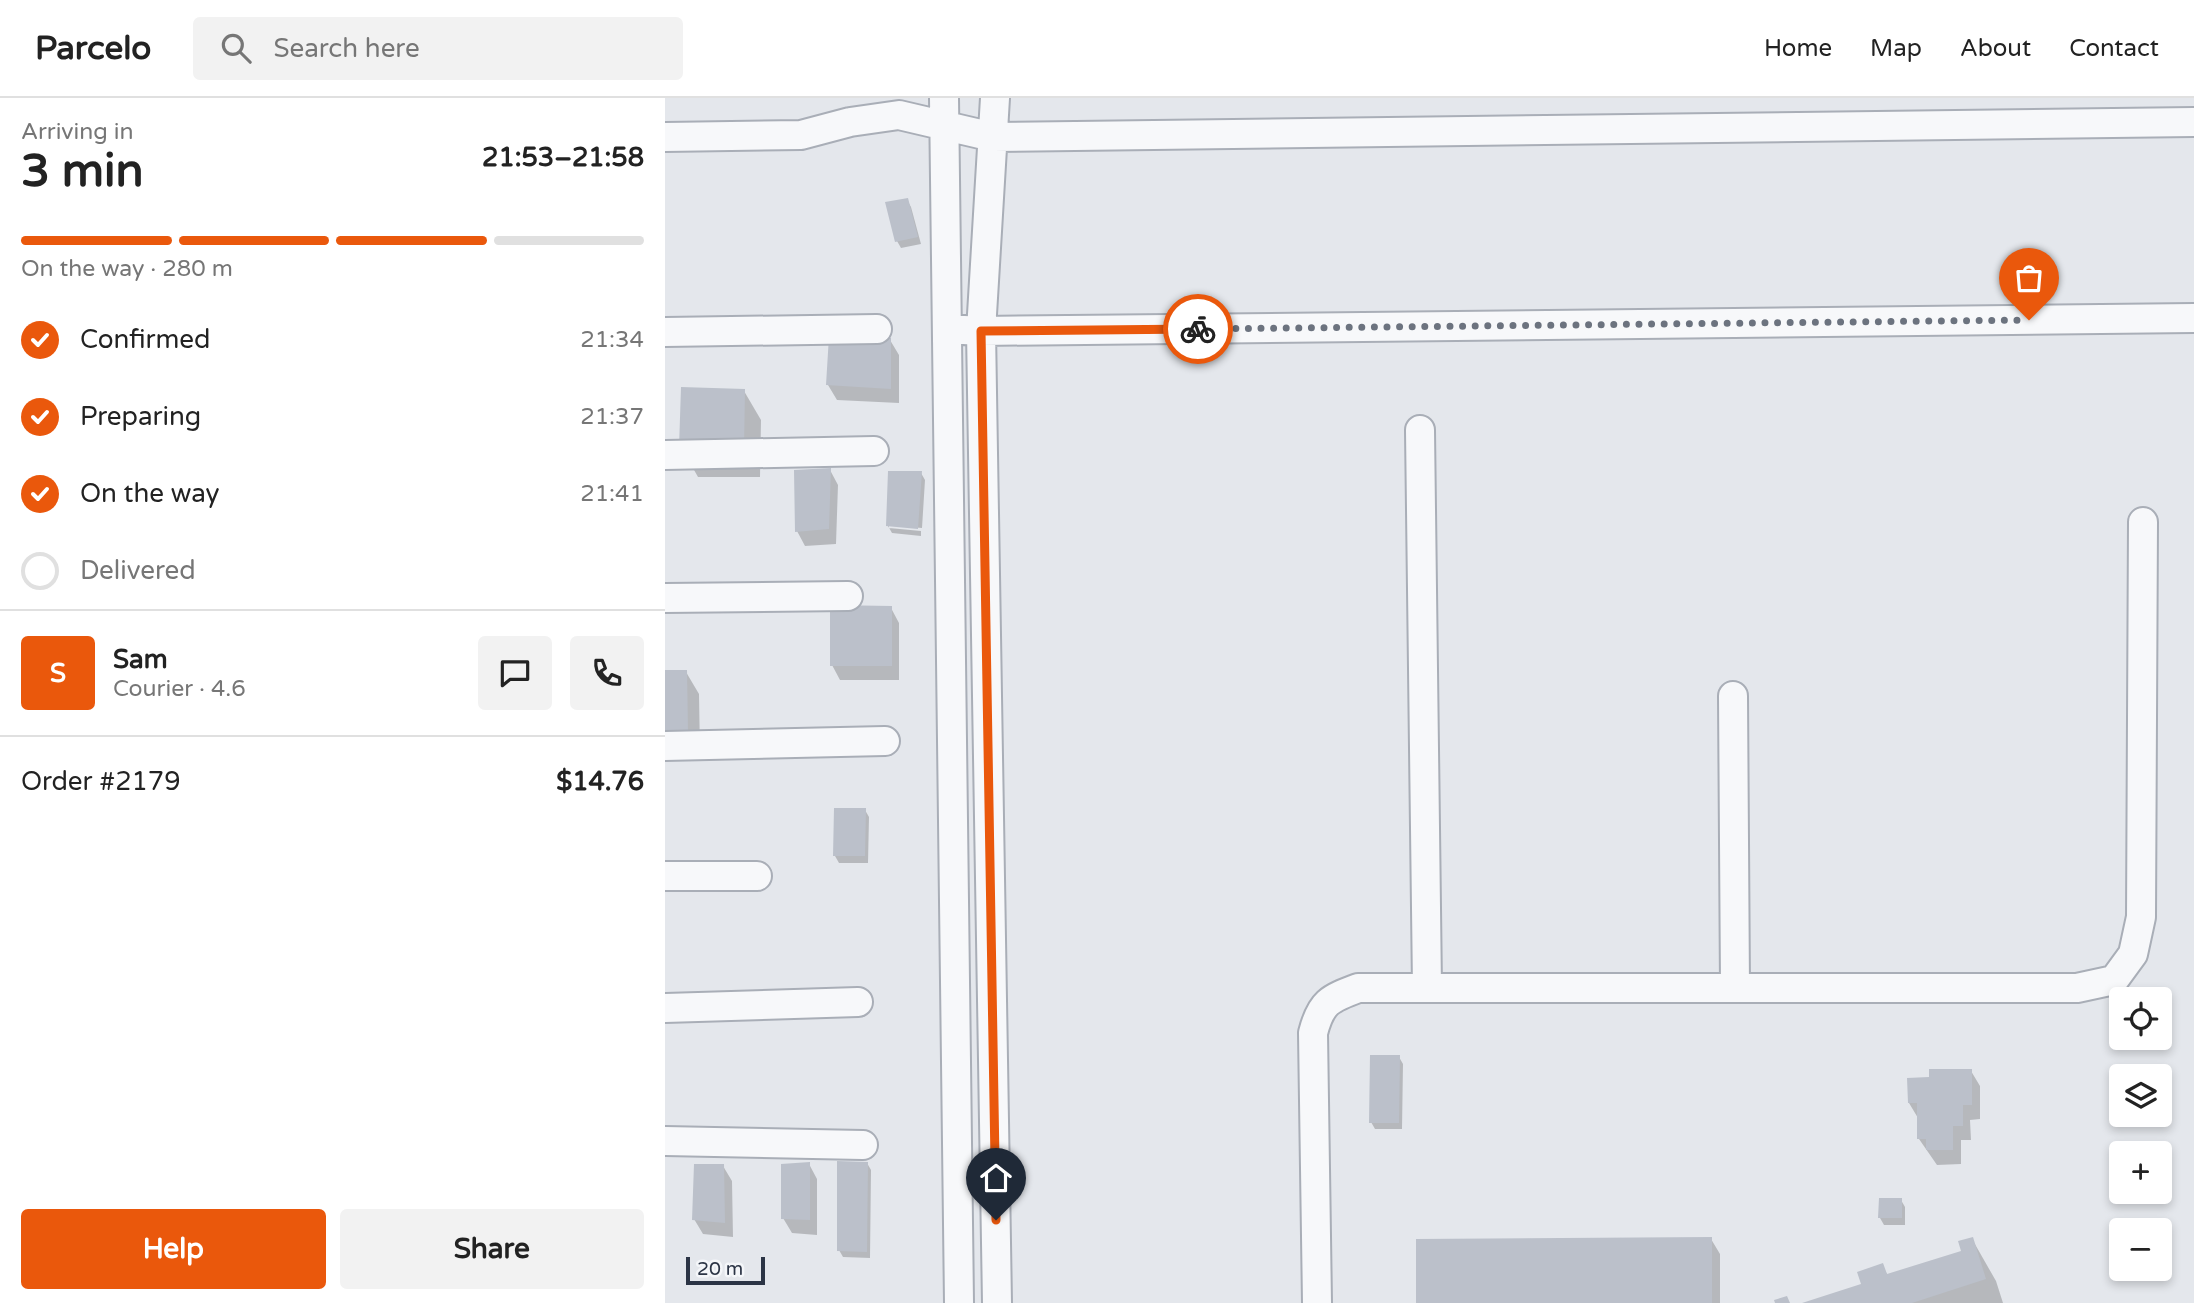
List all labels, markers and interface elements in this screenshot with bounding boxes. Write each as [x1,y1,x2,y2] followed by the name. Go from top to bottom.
[193,17,683,80] search box
[35,29,151,68] text: Parcelo
[217,29,255,67] icon: search
[273,33,420,64] text: Search here
[1764,34,1832,63] text: Home
[1870,34,1922,63] text: Map
[1960,34,2031,63] text: About
[2069,34,2159,63] text: Contact
[21,118,134,146] text: Arriving in
[482,142,644,173] text: 21:53–21:58
[21,144,144,199] text: 3 min
[1999,248,2059,320] pin
[21,255,233,283] text: On the way · 280 m
[2010,259,2048,297] icon: bag
[1163,294,1233,364] courier
[1179,310,1217,348] icon: bike
[21,321,59,359] icon: check
[80,324,210,355] text: Confirmed
[580,326,644,354] text: 21:34
[21,398,59,436] icon: check
[80,401,201,432] text: Preparing
[580,403,644,431] text: 21:37
[21,475,59,513] icon: check
[80,478,220,509] text: On the way
[580,480,644,508] text: 21:41
[80,555,196,586] text: Delivered
[478,636,552,710] button: chat
[570,636,644,710] button: phone
[113,644,168,675] text: Sam
[50,658,66,689] text: S
[113,675,246,703] text: Courier · 4.6
[21,766,181,797] text: Order #2179
[556,766,644,797] text: $14.76
[2109,987,2172,1281] map controls
[2109,987,2172,1050] button: locate
[2109,1064,2172,1127] button: layers
[2109,1141,2172,1204] button: +
[966,1148,1026,1220] pin
[977,1159,1015,1197] icon: home
[21,1209,326,1289] button: Help
[340,1209,644,1289] button: Share
[2109,1218,2172,1281] button: −
[686,1254,765,1286] scale bar
[697,1258,743,1280] text: 20 m

